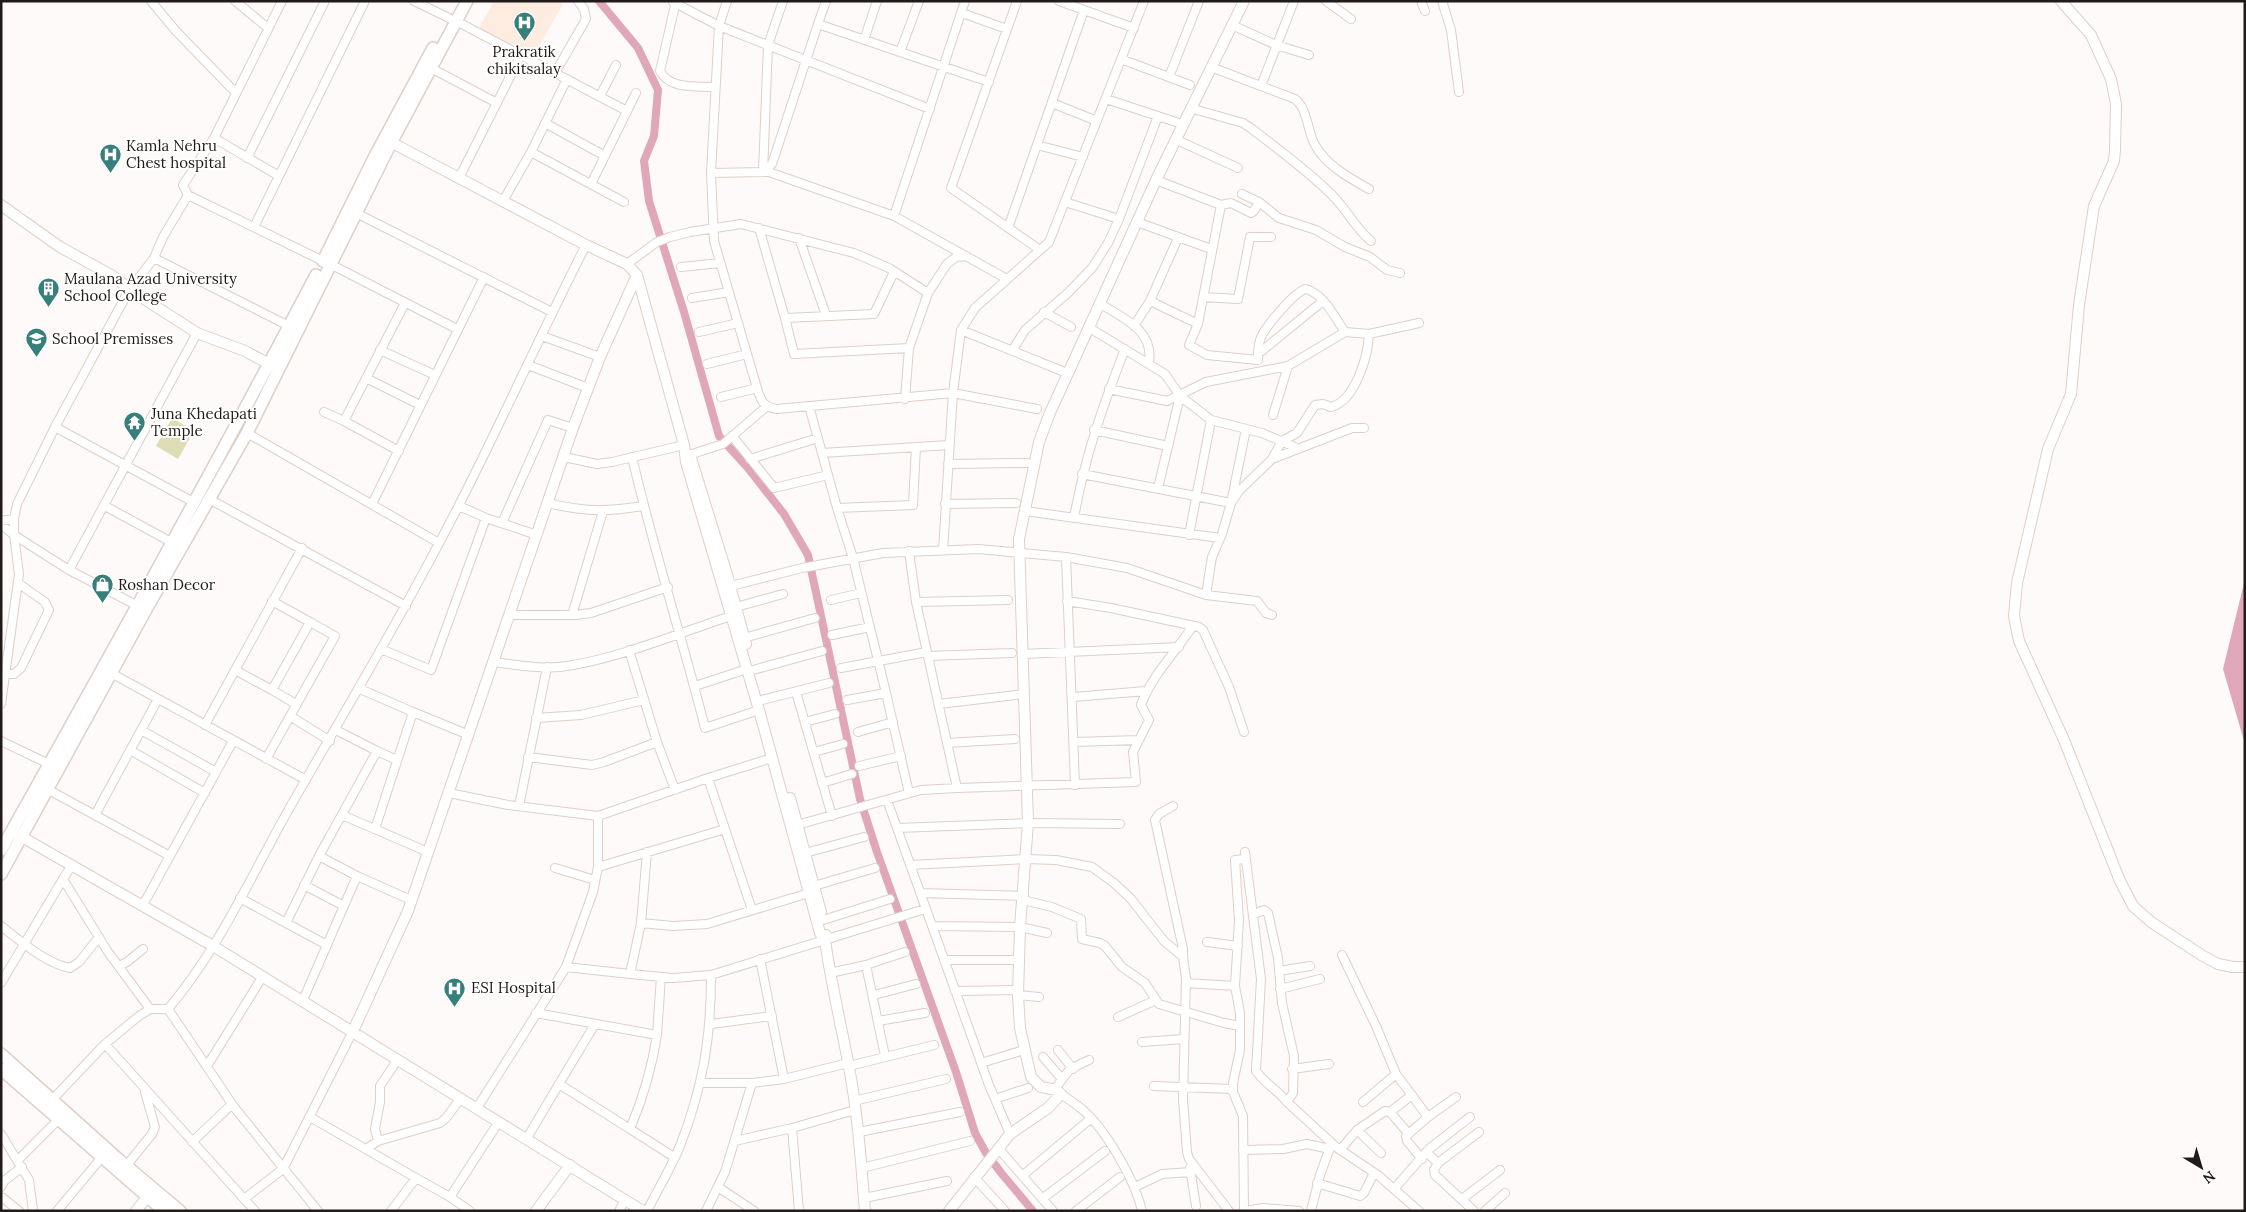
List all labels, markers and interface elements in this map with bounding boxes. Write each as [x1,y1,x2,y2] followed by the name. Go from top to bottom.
[512,11,536,42] hospital icon: Prakratik chikitsalay
[487,42,561,78] place label: Prakratik chikitsalay
[126,136,226,172] place label: Kamla Nehru Chest hospital
[98,143,122,174] hospital icon: Kamla Nehru Chest hospital
[64,269,237,305] place label: Maulana Azad University School College
[36,276,60,307] building icon: Maulana Azad University School College
[24,327,48,358] school or university icon: School Premisses
[52,329,173,348] place label: School Premisses
[150,404,257,440] place label: Juna Khedapati Temple
[123,411,147,442] temple icon: Juna Khedapati Temple
[90,573,114,604] shop icon: Roshan Decor
[118,575,216,594] place label: Roshan Decor
[443,976,467,1007] hospital icon: ESI Hospital
[471,978,556,997] place label: ESI Hospital
[2176,1142,2226,1192] north arrow
[2199,1167,2219,1188] text: N

